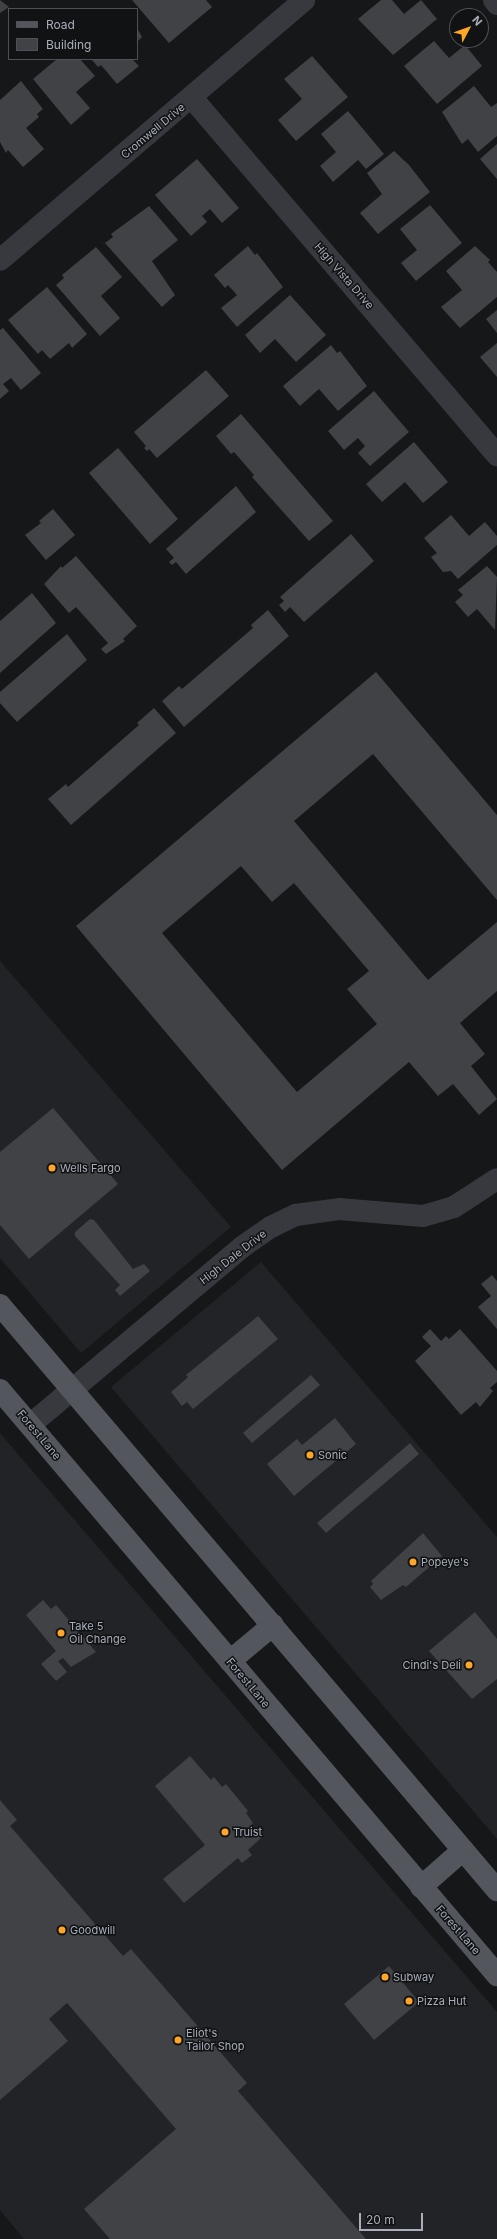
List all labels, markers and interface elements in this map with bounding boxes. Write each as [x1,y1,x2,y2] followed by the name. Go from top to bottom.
[8,8,138,60] legend
[449,8,489,48] north arrow
[469,13,485,29] text: N
[46,17,75,32] text: Road
[46,37,91,52] text: Building
[118,101,188,161] street label: Cromwell Drive
[312,240,376,312] street label: High Vista Drive
[60,1161,121,1175] place label: Wells Fargo
[47,1163,57,1173] marker: Wells Fargo
[197,1227,269,1287] street label: High Dale Drive
[14,1407,64,1463] street label: Forest Lane
[318,1448,347,1462] place label: Sonic
[305,1450,315,1460] marker: Sonic
[421,1555,469,1569] place label: Popeye's
[408,1557,418,1567] marker: Popeye's
[69,1620,126,1646] place label: Take 5 Oil Change
[56,1628,66,1638] marker: Take 5 Oil Change
[223,1655,273,1711] street label: Forest Lane
[403,1658,461,1672] place label: Cindi's Deli
[464,1660,474,1670] marker: Cindi's Deli
[233,1825,262,1839] place label: Truist
[220,1827,230,1837] marker: Truist
[433,1903,483,1957] street label: Forest Lane
[70,1923,115,1937] place label: Goodwill
[57,1925,67,1935] marker: Goodwill
[393,1970,434,1984] place label: Subway
[380,1972,390,1982] marker: Subway
[417,1994,466,2008] place label: Pizza Hut
[404,1996,414,2006] marker: Pizza Hut
[186,2027,245,2053] place label: Eliot's Tailor Shop
[173,2035,183,2045] marker: Eliot's Tailor Shop
[361,2205,425,2231] scale bar
[366,2212,395,2227] text: 20 m

